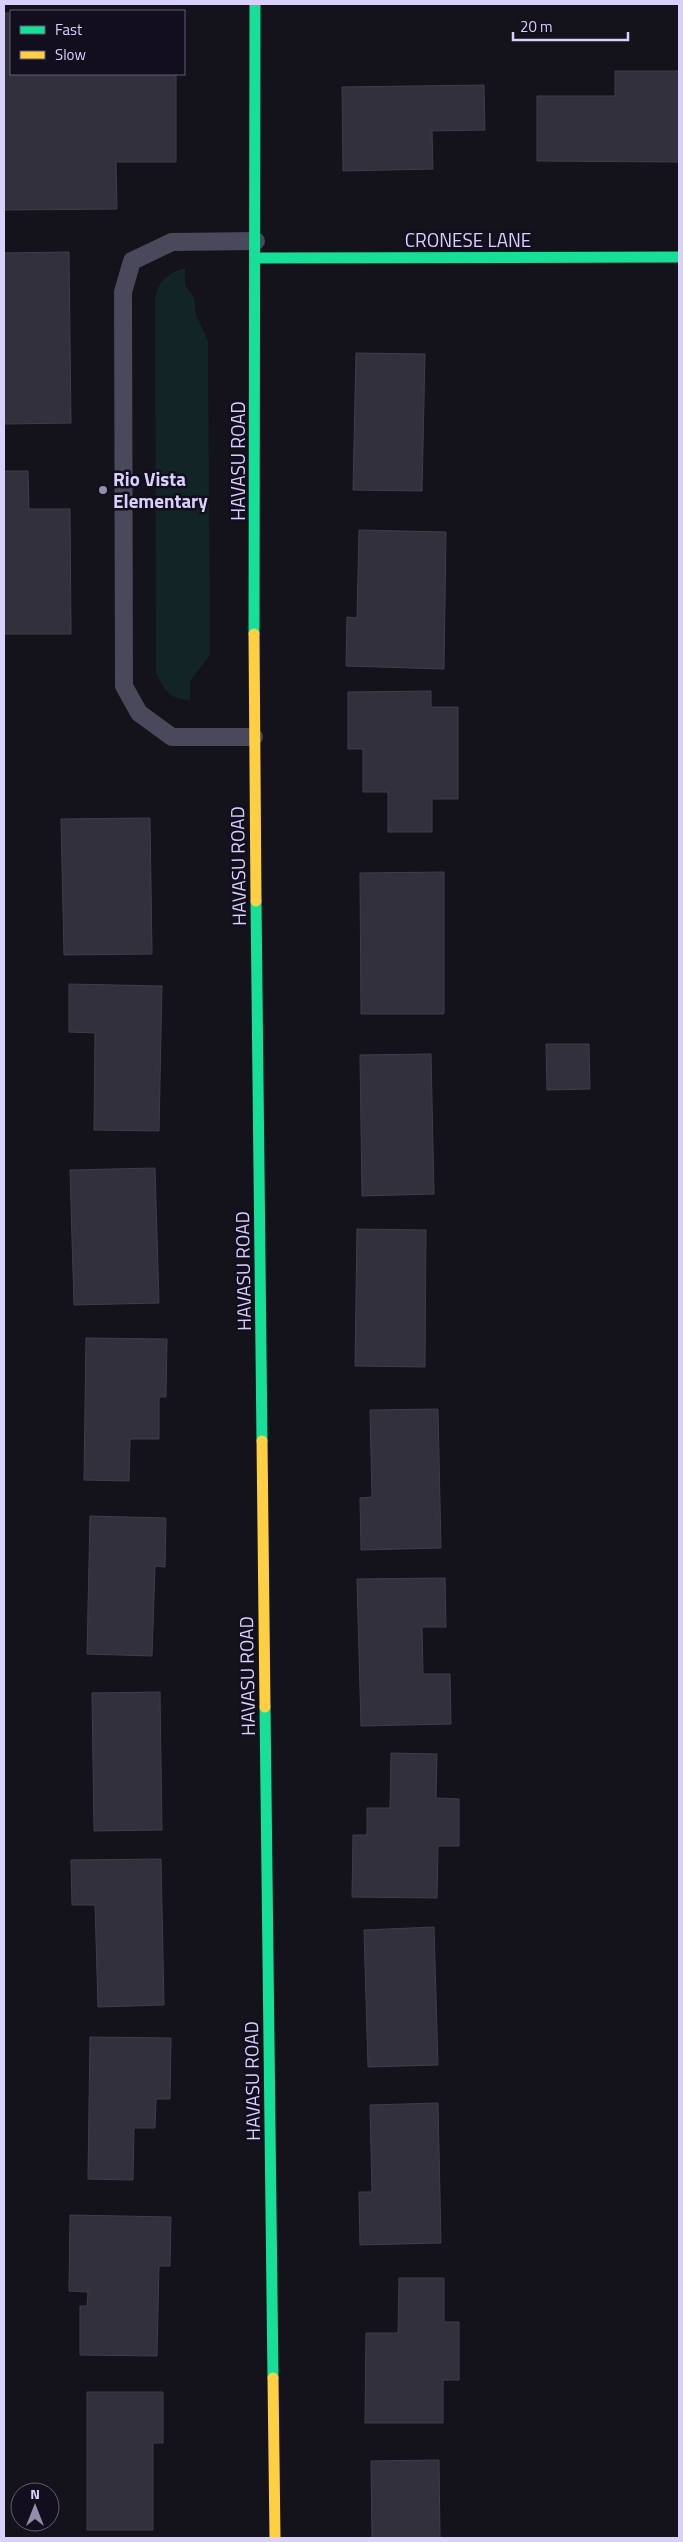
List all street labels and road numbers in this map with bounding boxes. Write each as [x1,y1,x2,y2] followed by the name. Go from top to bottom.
[405,225,531,254] street label: CRONESE LANE
[223,401,252,521] street label: HAVASU ROAD
[222,806,253,926] street label: HAVASU ROAD
[227,1211,258,1331] street label: HAVASU ROAD
[231,1616,262,1736] street label: HAVASU ROAD
[236,2021,267,2141] street label: HAVASU ROAD

